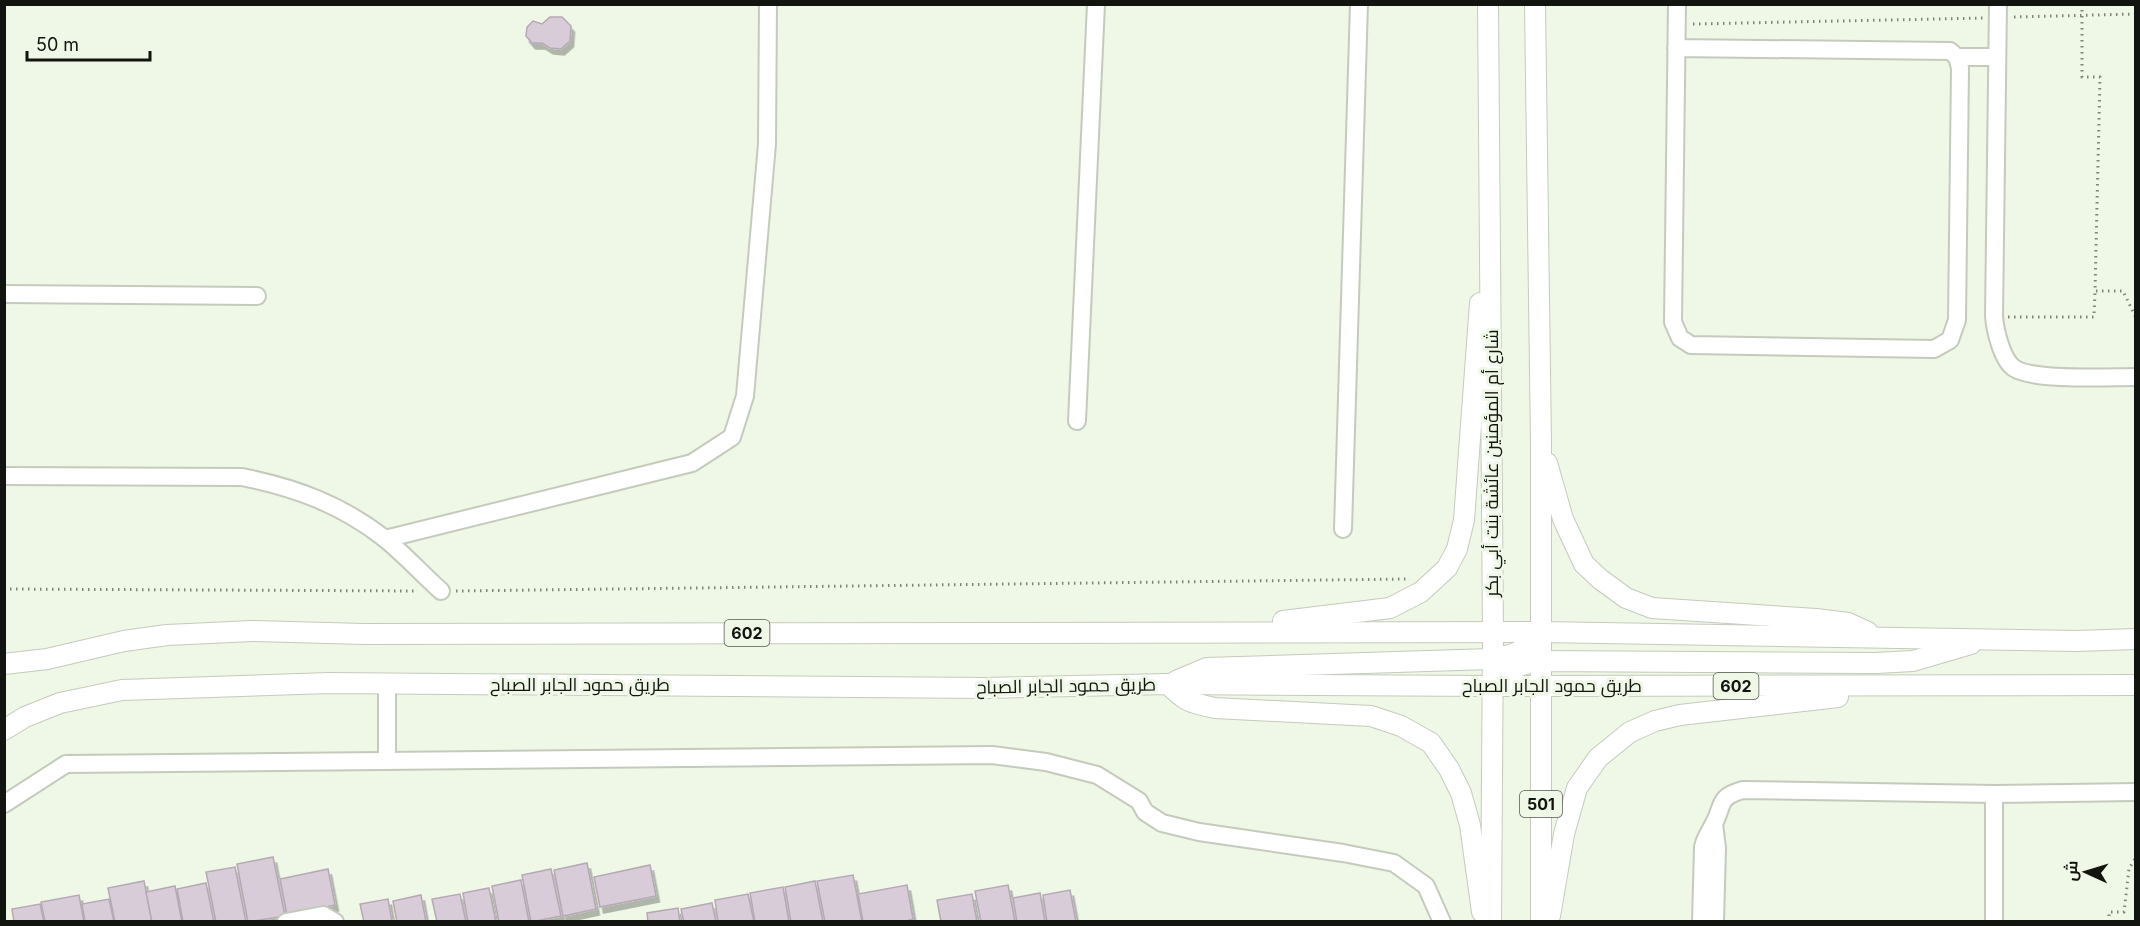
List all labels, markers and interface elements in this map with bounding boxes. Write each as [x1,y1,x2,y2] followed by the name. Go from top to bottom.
[27,24,150,62] scale bar
[36,34,79,55] text: 50 m
[1481,329,1506,598] street label: شارع أم المؤمنين عائشة بنت أبي بكر
[724,620,770,646] road number: 602
[976,673,1156,700] street label: طريق حمود الجابر الصباح
[1714,673,1758,699] road number: 602
[490,674,670,697] street label: طريق حمود الجابر الصباح
[1462,675,1642,698] street label: طريق حمود الجابر الصباح
[1520,791,1562,817] road number: 501
[2056,842,2116,902] north arrow
[2060,860,2082,882] text: ش

